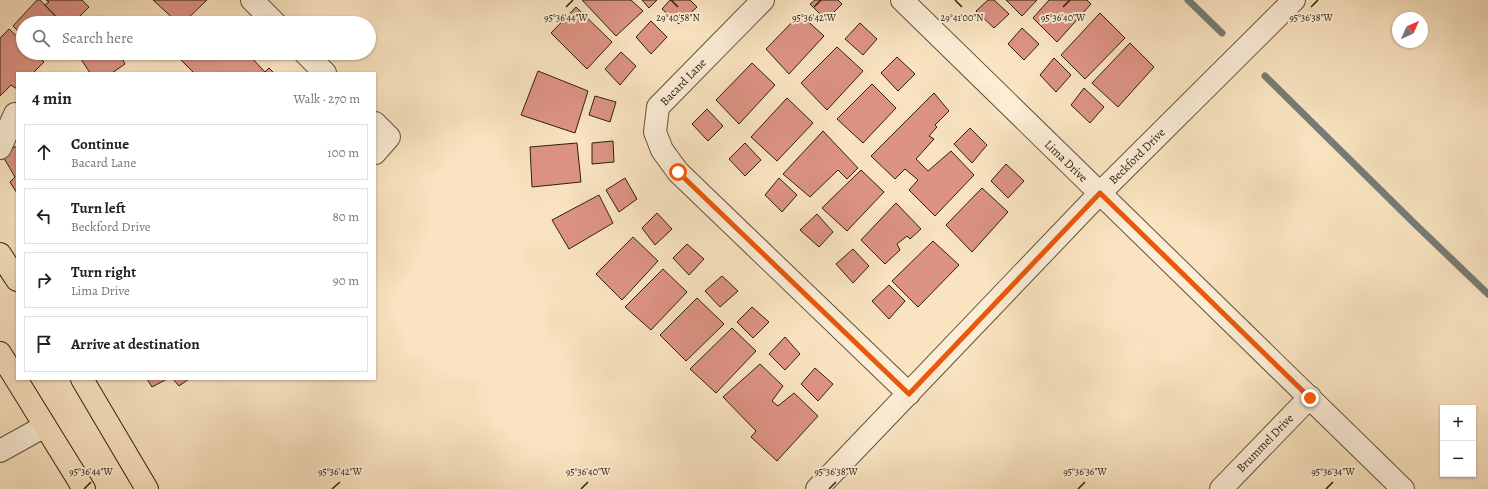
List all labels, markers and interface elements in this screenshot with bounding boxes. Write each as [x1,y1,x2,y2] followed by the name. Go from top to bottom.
[544,11,589,24] text: 95°36'44"W
[656,11,700,24] text: 29°40'58"N
[792,11,837,24] text: 95°36'42"W
[941,11,983,24] text: 29°41'00"N
[1041,11,1086,24] text: 95°36'40"W
[1289,11,1334,24] text: 95°36'38"W
[1392,12,1428,48] north arrow
[16,16,376,60] search box
[30,27,52,49] icon: search
[62,28,133,48] text: Search here
[656,55,710,109] street label: Bacard Lane
[32,87,72,110] text: 4 min
[294,90,360,107] text: Walk · 270 m
[1105,124,1169,188] street label: Beckford Drive
[71,134,129,154] text: Continue
[1041,136,1091,186] street label: Lima Drive
[33,141,55,163] icon: ahead
[327,144,359,161] text: 100 m
[71,154,136,171] text: Bacard Lane
[669,163,687,181] route start
[71,198,126,218] text: Turn left
[33,205,55,227] icon: left
[332,208,359,225] text: 80 m
[71,218,151,235] text: Beckford Drive
[71,262,136,282] text: Turn right
[33,269,55,291] icon: right
[333,272,359,289] text: 90 m
[71,282,130,299] text: Lima Drive
[33,333,55,355] icon: arrive
[71,334,200,354] text: Arrive at destination
[1301,389,1319,407] route end
[1440,405,1476,477] map controls
[1440,405,1476,441] button: +
[1233,410,1297,476] street label: Brummel Drive
[1440,441,1476,477] button: −
[69,465,114,478] text: 95°36'44"W
[318,465,363,478] text: 95°36'42"W
[566,465,611,478] text: 95°36'40"W
[814,465,859,478] text: 95°36'38"W
[1063,465,1107,478] text: 95°36'36"W
[1311,465,1355,478] text: 95°36'34"W

